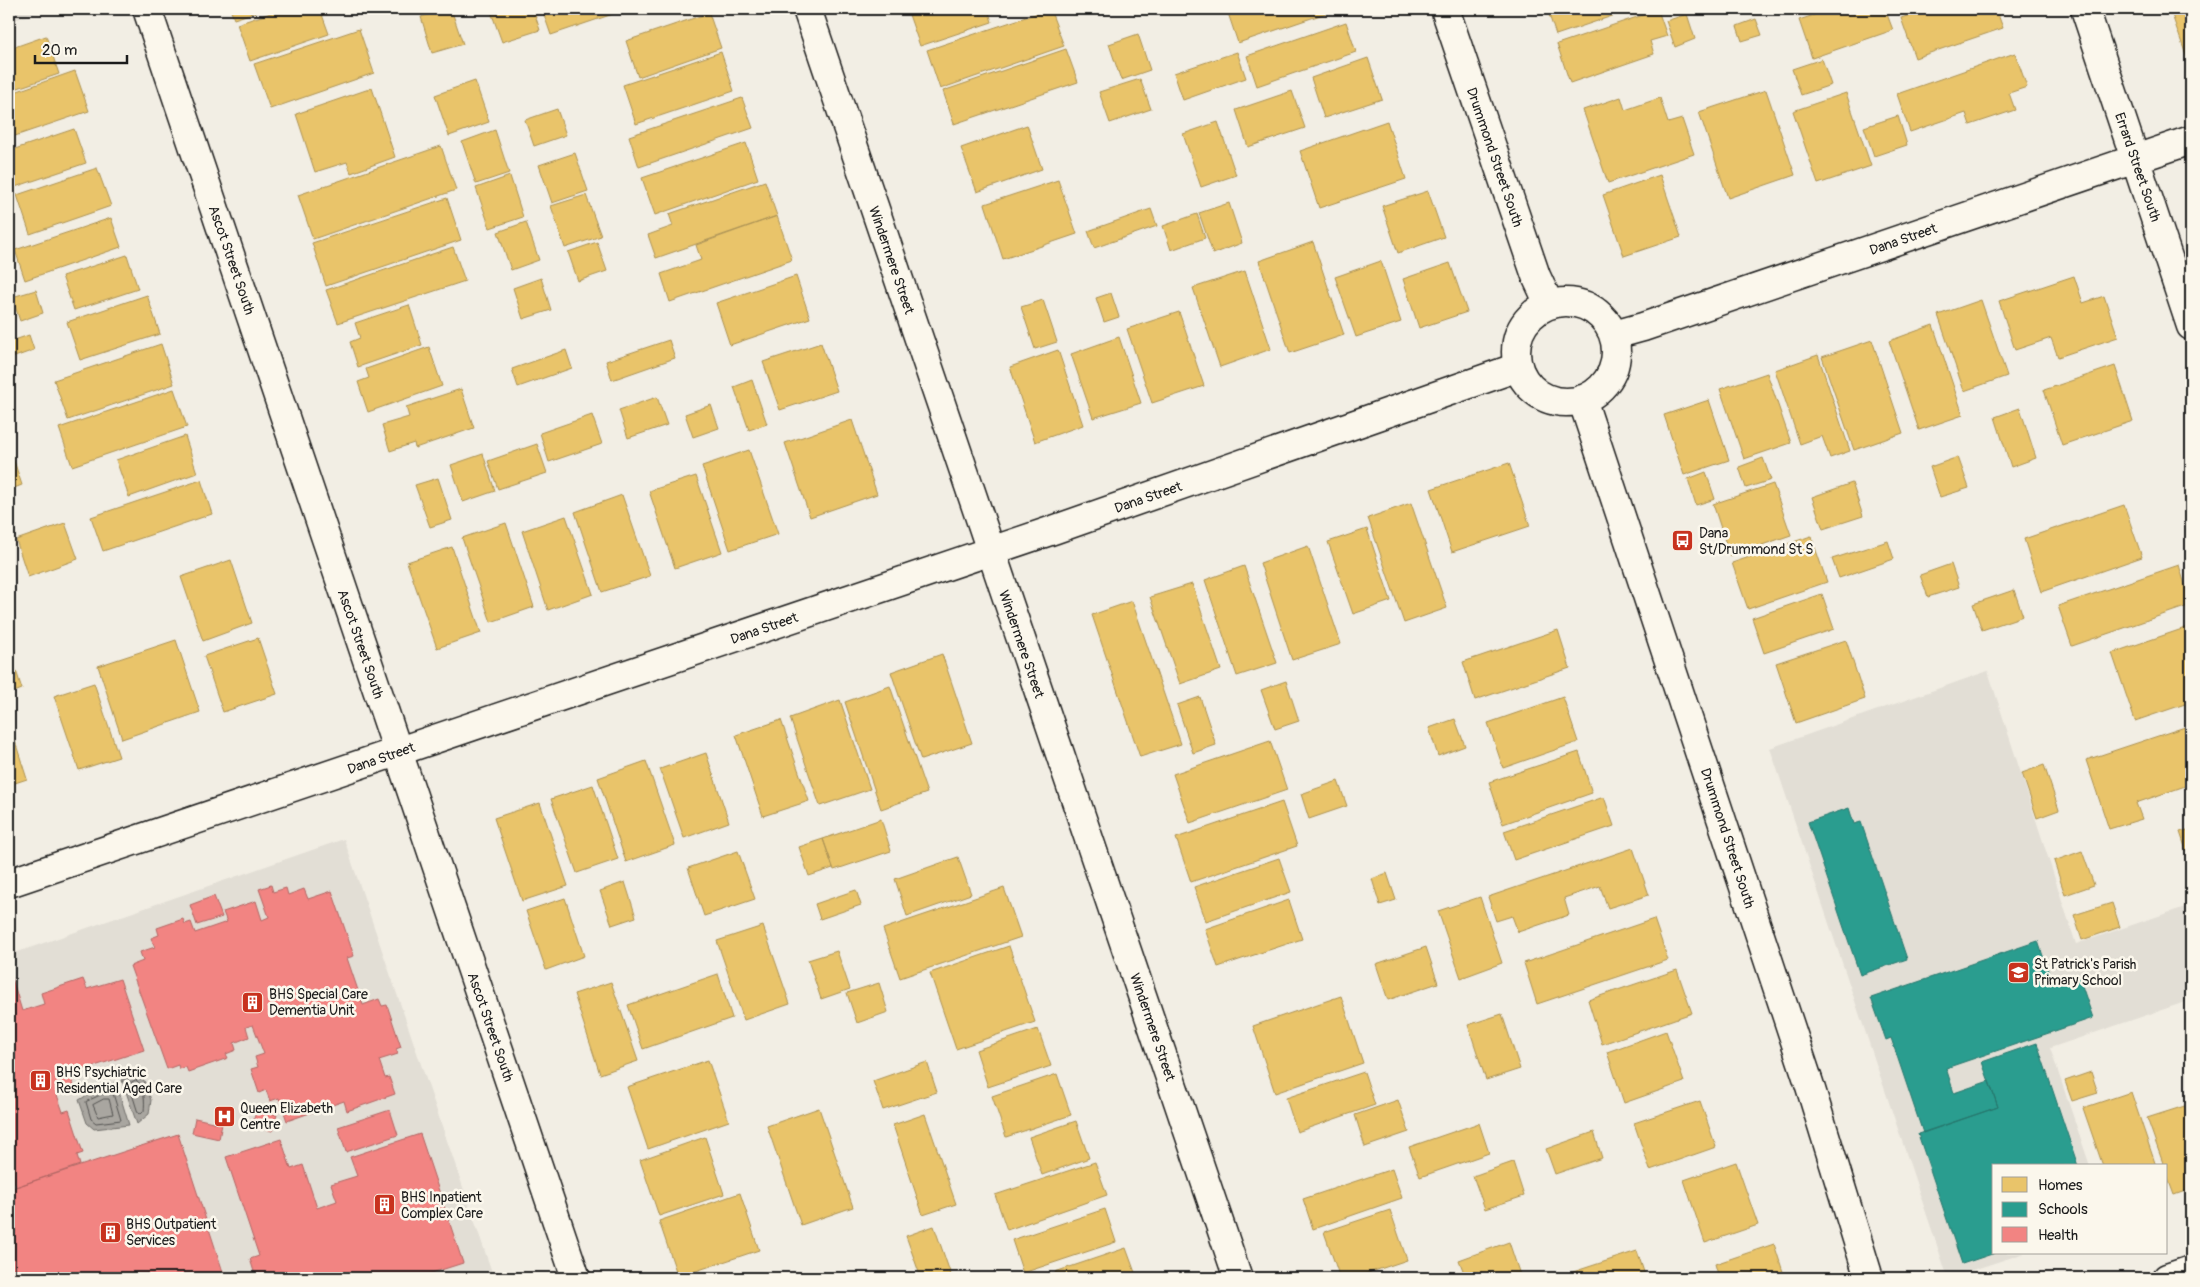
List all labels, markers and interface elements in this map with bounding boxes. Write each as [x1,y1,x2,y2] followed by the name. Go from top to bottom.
[35,32,128,64] scale bar
[42,41,77,60] text: 20 m
[1463,85,1526,229] street label: Drummond Street South
[2111,110,2164,224] street label: Errard Street South
[205,203,258,317] street label: Ascot Street South
[865,204,918,317] street label: Windermere Street
[1867,220,1940,259] street label: Dana Street
[1112,478,1185,517] street label: Dana Street
[1699,525,1813,558] place label: Dana St/Drummond St S
[1671,529,1695,553] bus stop icon: Dana St/Drummond St S
[334,587,387,701] street label: Ascot Street South
[995,588,1048,701] street label: Windermere Street
[728,609,801,648] street label: Dana Street
[345,739,418,778] street label: Dana Street
[1697,766,1758,910] street label: Drummond Street South
[2034,956,2136,989] place label: St Patrick's Parish Primary School
[2006,960,2030,984] school or university icon: St Patrick's Parish Primary School
[464,970,517,1084] street label: Ascot Street South
[1126,971,1179,1084] street label: Windermere Street
[269,986,368,1019] place label: BHS Special Care Dementia Unit
[241,990,265,1014] building icon: BHS Special Care Dementia Unit
[56,1064,182,1097] place label: BHS Psychiatric Residential Aged Care
[28,1068,52,1092] building icon: BHS Psychiatric Residential Aged Care
[240,1100,333,1133] place label: Queen Elizabeth Centre
[212,1104,236,1128] hospital icon: Queen Elizabeth Centre
[1992,1164,2168,1254] legend
[2038,1176,2083,1195] text: Homes
[401,1189,483,1222] place label: BHS Inpatient Complex Care
[373,1193,397,1217] building icon: BHS Inpatient Complex Care
[2038,1200,2088,1219] text: Schools
[126,1216,217,1249] place label: BHS Outpatient Services
[98,1220,122,1244] building icon: BHS Outpatient Services
[2038,1226,2078,1245] text: Health

